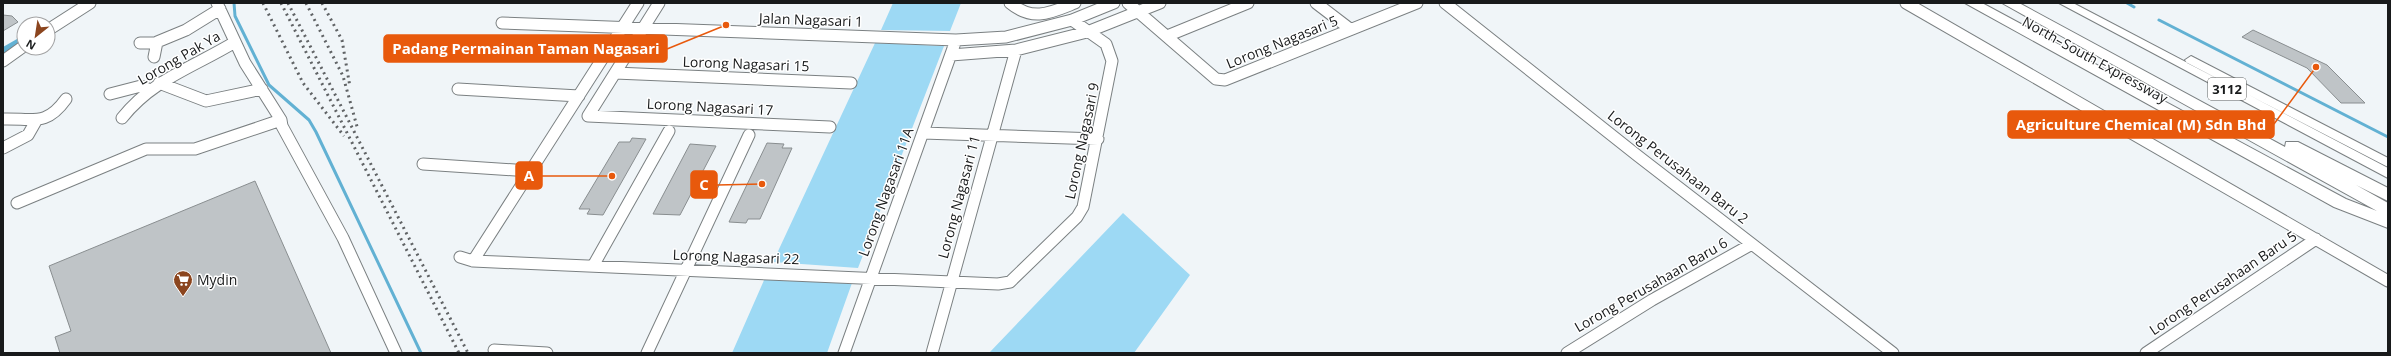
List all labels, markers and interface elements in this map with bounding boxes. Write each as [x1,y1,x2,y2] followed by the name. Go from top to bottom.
[757,8,863,31] street label: Jalan Nagasari 1
[1223,10,1340,73] street label: Lorong Nagasari 5
[2019,12,2172,108] street label: North–South Expressway
[16,16,56,56] north arrow
[134,26,224,89] street label: Lorong Pak Ya
[384,35,667,62] callout: Padang Permainan Taman Nagasari
[23,36,38,54] text: N
[392,38,660,58] text: Padang Permainan Taman Nagasari
[682,52,810,75] street label: Lorong Nagasari 15
[2208,78,2246,100] road number: 3112
[1060,81,1103,201] street label: Lorong Nagasari 9
[646,94,774,119] street label: Lorong Nagasari 17
[1604,106,1753,228] street label: Lorong Perusahaan Baru 2
[2008,111,2274,138] callout: Agriculture Chemical (M) Sdn Bhd
[2016,114,2266,134] text: Agriculture Chemical (M) Sdn Bhd
[853,125,918,259] street label: Lorong Nagasari 11A
[933,133,984,261] street label: Lorong Nagasari 11
[516,162,542,189] callout: A
[524,165,535,185] text: A
[691,171,717,198] callout: C
[699,174,709,194] text: C
[2145,226,2300,339] street label: Lorong Perusahaan Baru 5
[1571,233,1731,336] street label: Lorong Perusahaan Baru 6
[672,245,800,268] street label: Lorong Nagasari 22
[172,269,194,297] supermarket icon: Mydin
[197,270,237,289] place label: Mydin

